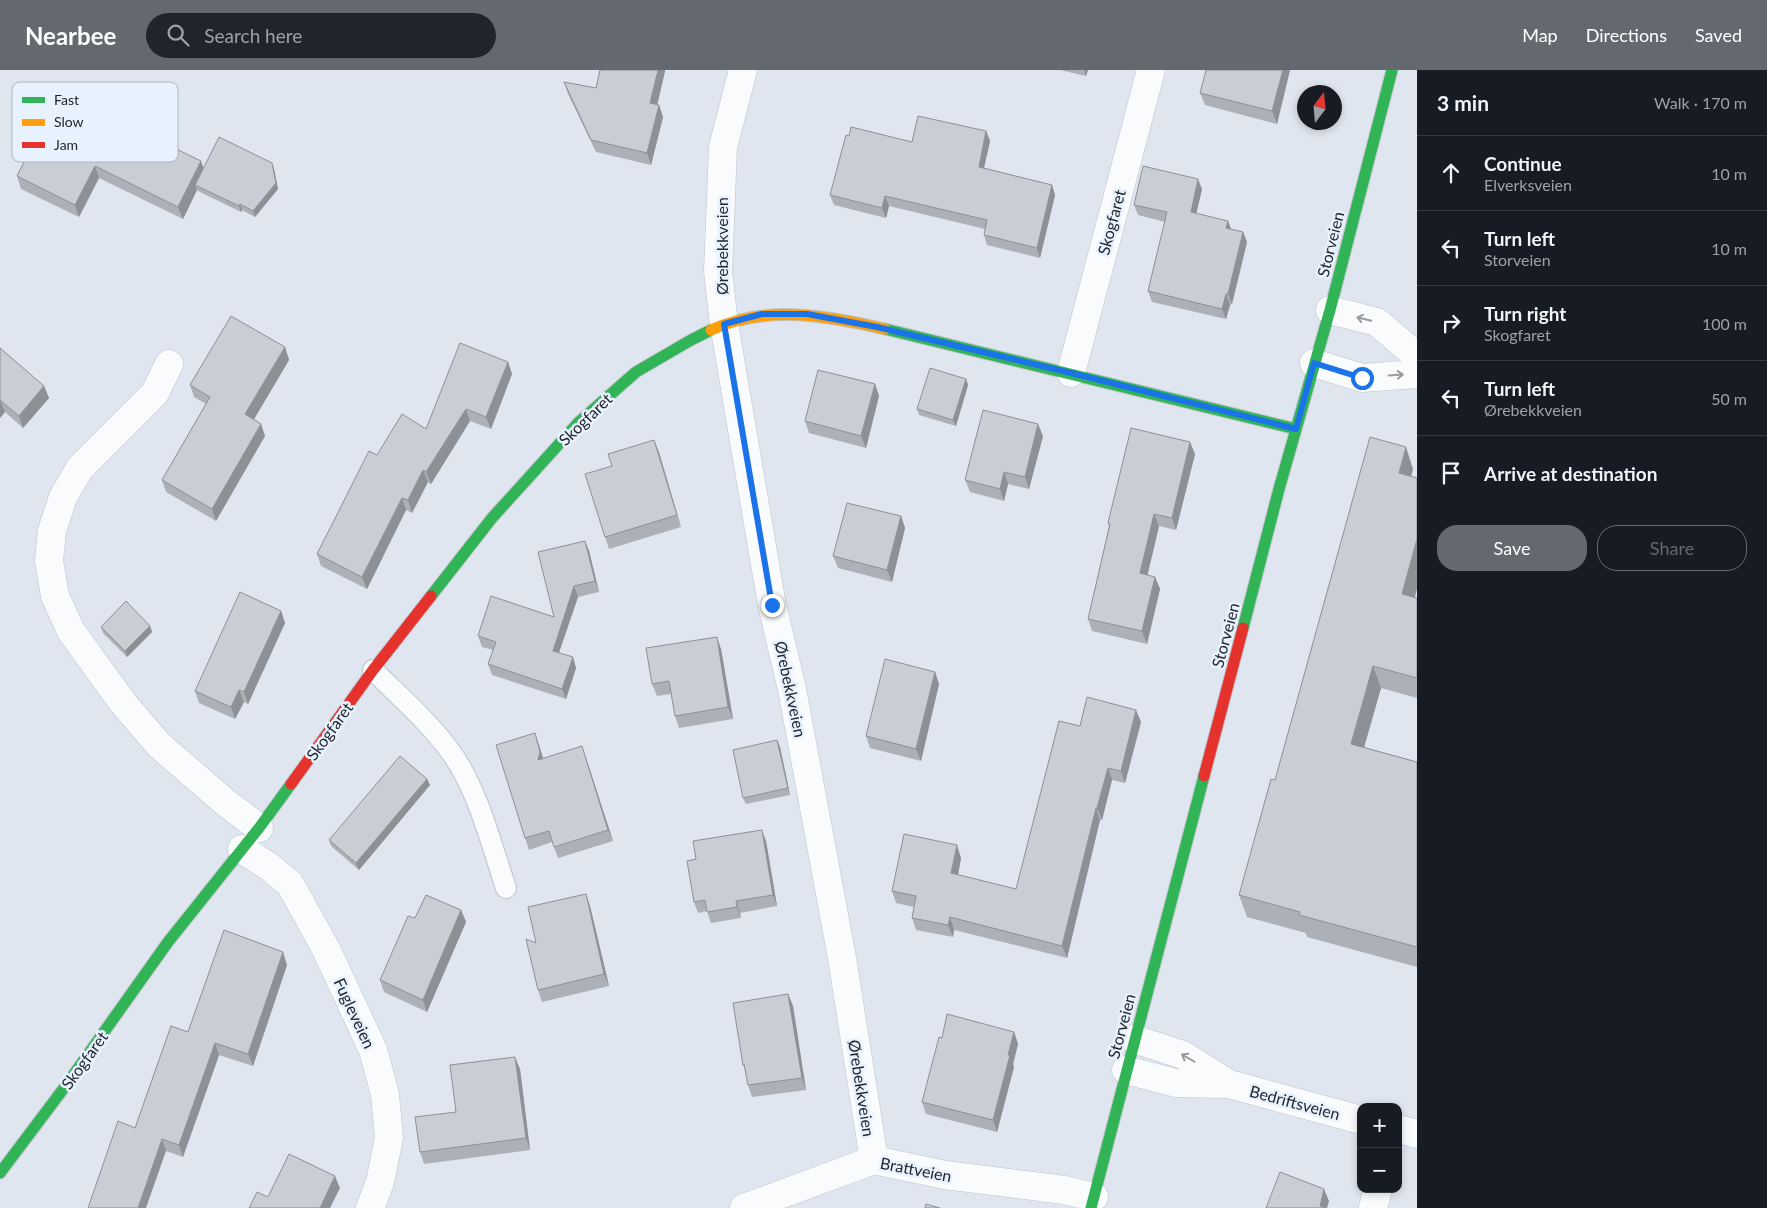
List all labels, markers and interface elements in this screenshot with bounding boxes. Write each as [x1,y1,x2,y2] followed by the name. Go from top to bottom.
[146,13,496,58] search box
[25,21,116,50] text: Nearbee
[164,21,192,49] icon: search
[204,24,302,47] text: Search here
[1522,24,1558,46] text: Map
[1586,24,1667,46] text: Directions
[1695,24,1742,46] text: Saved
[12,82,178,162] legend
[1297,85,1342,130] north arrow
[1437,90,1489,115] text: 3 min
[54,91,79,108] text: Fast
[1654,93,1747,112] text: Walk · 170 m
[54,113,84,130] text: Slow
[54,136,78,153] text: Jam
[1484,152,1562,175] text: Continue
[1437,159,1465,187] icon: ahead
[1711,164,1747,183] text: 10 m
[1484,175,1572,194] text: Elverksveien
[1093,187,1129,257] street label: Skogfaret
[712,197,731,295] street label: Ørebekkveien
[1313,209,1347,279] street label: Storveien
[1484,227,1555,250] text: Turn left
[1437,234,1465,262] icon: left
[1711,239,1747,258] text: 10 m
[1484,250,1551,269] text: Storveien
[1484,302,1566,325] text: Turn right
[1437,309,1465,337] icon: right
[1357,313,1373,323] one-way arrow
[1702,314,1747,333] text: 100 m
[1484,325,1551,344] text: Skogfaret
[1351,367,1374,390] route start
[1387,371,1403,380] one-way arrow
[1484,377,1555,400] text: Turn left
[1437,384,1465,412] icon: left
[554,389,616,449] street label: Skogfaret
[1711,389,1747,408] text: 50 m
[1484,400,1582,419] text: Ørebekkveien
[1437,459,1465,487] icon: arrive
[1484,462,1657,485] text: Arrive at destination
[1437,525,1587,571] button: Save
[1597,525,1747,571] button: Share
[761,594,784,617] route end
[1207,600,1243,670] street label: Storveien
[772,639,810,739] street label: Ørebekkveien
[302,698,356,764] street label: Skogfaret
[330,975,380,1051] street label: Fugleveien
[1103,991,1139,1061] street label: Storveien
[57,1027,111,1093] street label: Skogfaret
[845,1038,879,1138] street label: Ørebekkveien
[1180,1053,1195,1063] one-way arrow
[1248,1081,1342,1123] street label: Bedriftsveien
[1357,1103,1402,1193] map controls
[1357,1103,1402,1148] button: +
[1357,1148,1402,1193] button: −
[879,1153,953,1185] street label: Brattveien

